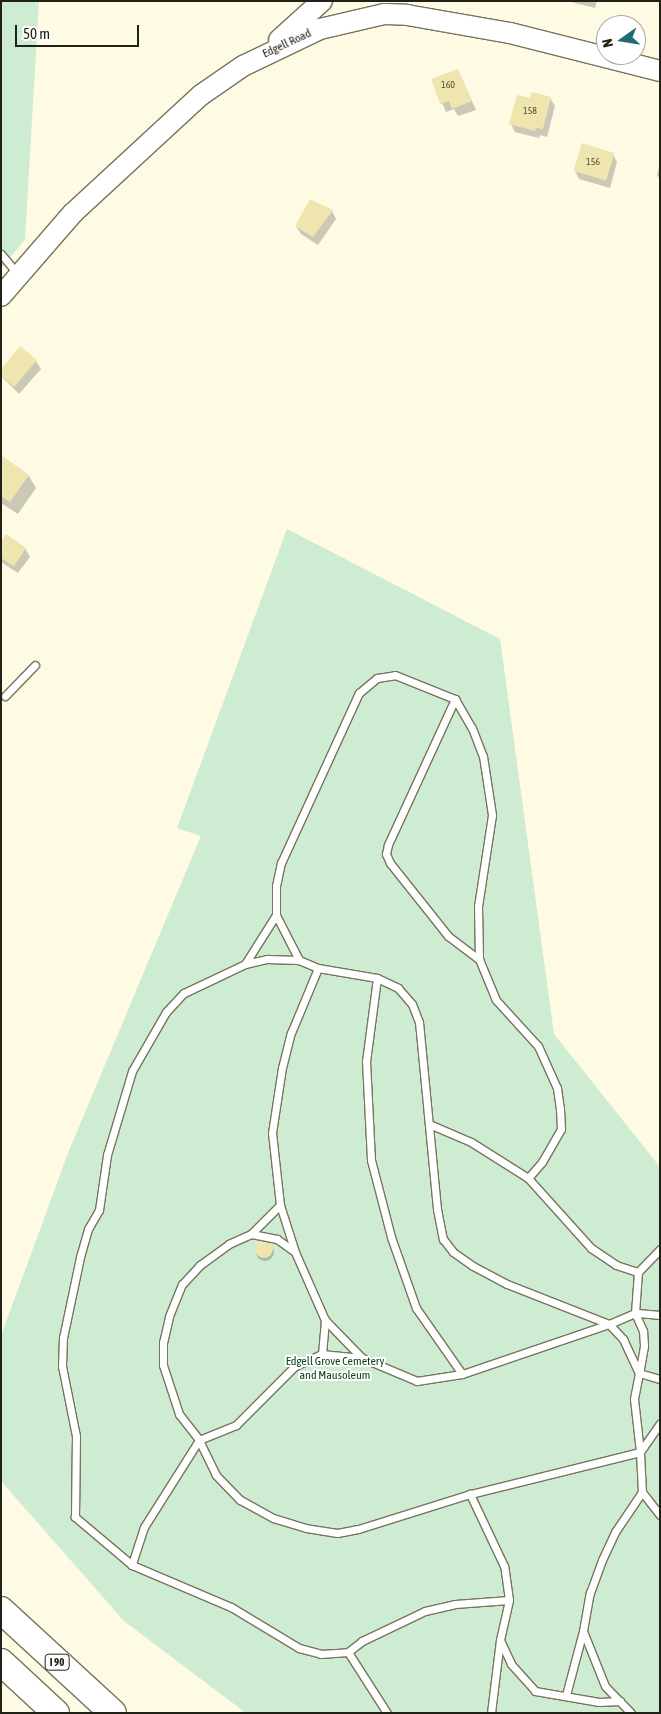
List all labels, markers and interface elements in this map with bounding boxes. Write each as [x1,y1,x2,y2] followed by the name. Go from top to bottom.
[18,15,141,47] scale bar
[596,15,646,65] north arrow
[23,25,50,42] text: 50 m
[260,26,314,62] street label: Edgell Road
[599,37,616,49] text: N
[441,79,455,91] house number: 160
[523,105,537,117] house number: 158
[586,156,600,168] house number: 156
[286,1355,384,1383] park label: Edgell Grove Cemetery and Mausoleum
[44,1654,70,1670] road number: I 90

